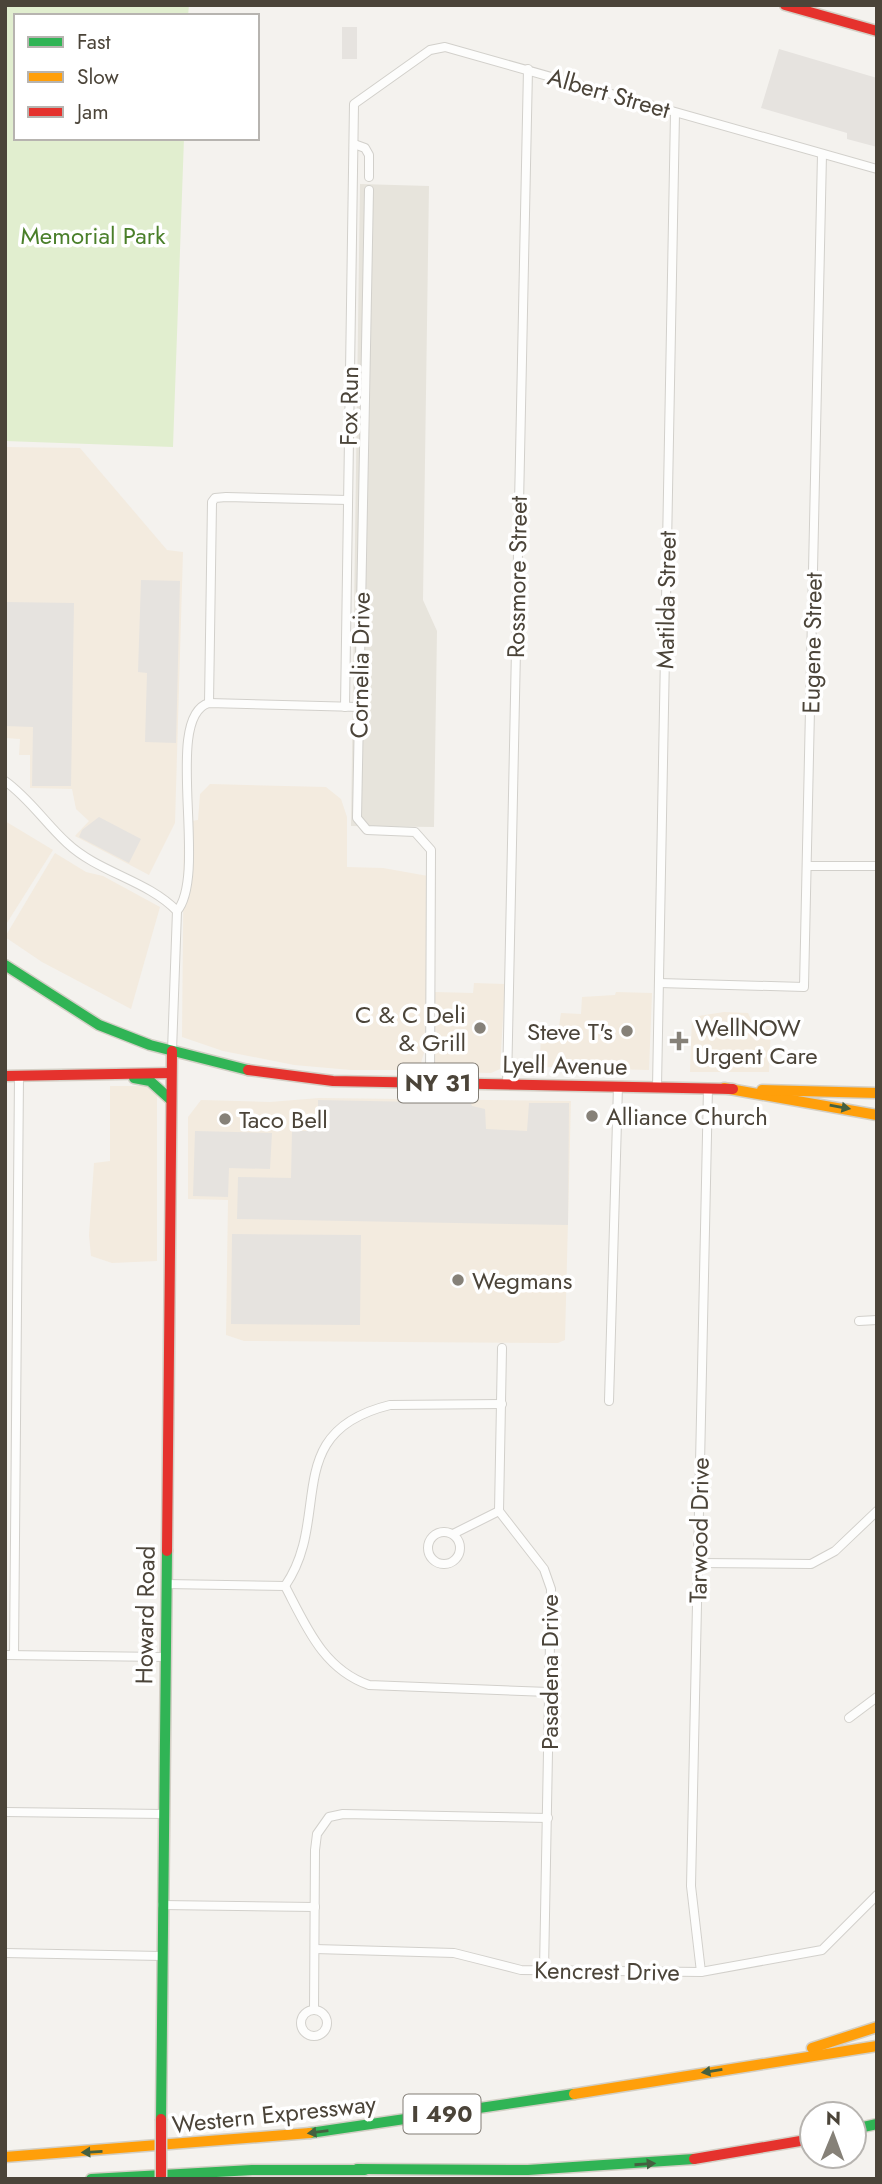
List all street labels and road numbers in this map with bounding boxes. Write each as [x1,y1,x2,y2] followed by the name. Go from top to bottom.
[544,59,675,127] street label: Albert Street
[331,366,367,446] street label: Fox Run
[498,495,536,659] street label: Rossmore Street
[647,530,685,669] street label: Matilda Street
[793,572,831,714] street label: Eugene Street
[341,591,379,739] street label: Cornelia Drive
[502,1046,628,1084] street label: Lyell Avenue
[398,1064,478,1102] road number: NY 31
[680,1457,718,1603] street label: Tarwood Drive
[126,1545,164,1685] street label: Howard Road
[532,1594,567,1750] street label: Pasadena Drive
[534,1952,680,1990] street label: Kencrest Drive
[170,2086,378,2142] street label: Western Expressway
[404,2094,480,2134] road number: I 490

